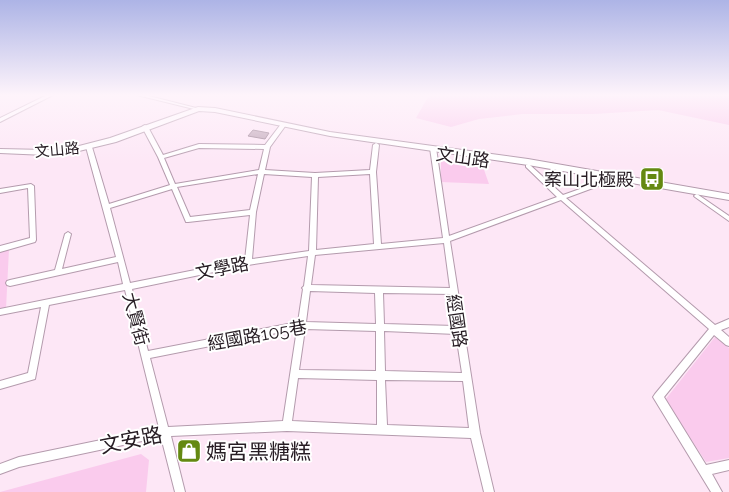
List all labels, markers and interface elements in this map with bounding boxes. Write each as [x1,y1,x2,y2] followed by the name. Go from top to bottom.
[34,139,80,161] street label: 文山路
[435,143,491,171] street label: 文山路
[639,166,665,192] bus stop icon: 案山北極殿
[544,169,634,190] place label: 案山北極殿
[193,253,251,283] street label: 文學路
[119,290,153,348] street label: 大賢街
[443,293,471,349] street label: 經國路
[206,316,308,354] street label: 經國路105巷
[98,422,164,458] street label: 文安路
[176,438,202,464] shop icon: 媽宮黑糖糕
[206,439,311,464] place label: 媽宮黑糖糕

